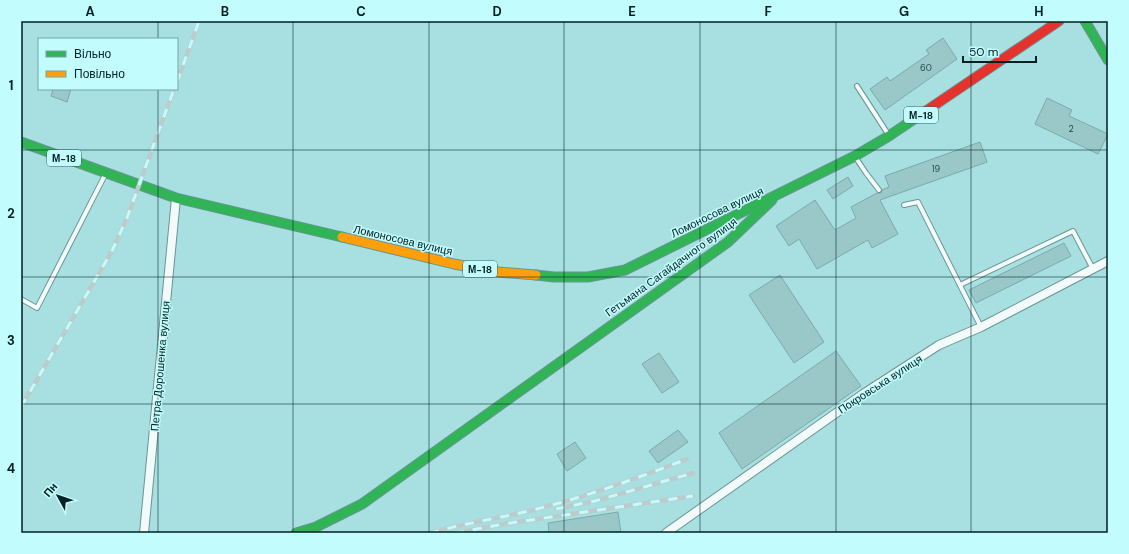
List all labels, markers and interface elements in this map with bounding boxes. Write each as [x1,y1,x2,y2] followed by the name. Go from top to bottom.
[85,3,95,20] text: A
[221,3,229,20] text: B
[356,3,366,20] text: C
[492,3,502,20] text: D
[628,3,636,20] text: E
[764,3,772,20] text: F
[899,3,909,20] text: G
[1034,3,1044,20] text: H
[38,38,178,90] legend
[963,38,1036,64] scale bar
[969,44,998,60] text: 50 m
[74,46,112,62] text: Вільно
[920,62,932,74] house number: 60
[74,66,125,82] text: Повільно
[9,77,13,94] text: 1
[904,107,938,123] road number: М-18
[1068,123,1074,135] house number: 2
[47,150,81,166] road number: М-18
[932,163,941,175] house number: 19
[668,183,766,241] street label: Ломоносова вулиця
[7,205,15,222] text: 2
[602,214,740,320] street label: Гетьмана Сагайдачного вулиця
[352,222,454,258] street label: Ломоносова вулиця
[463,261,497,277] road number: М-18
[147,300,173,432] street label: Петра Дорошенка вулиця
[7,332,15,349] text: 3
[835,351,925,417] street label: Покровська вулиця
[7,460,15,477] text: 4
[38,476,78,516] north arrow
[40,479,60,500] text: Пн

